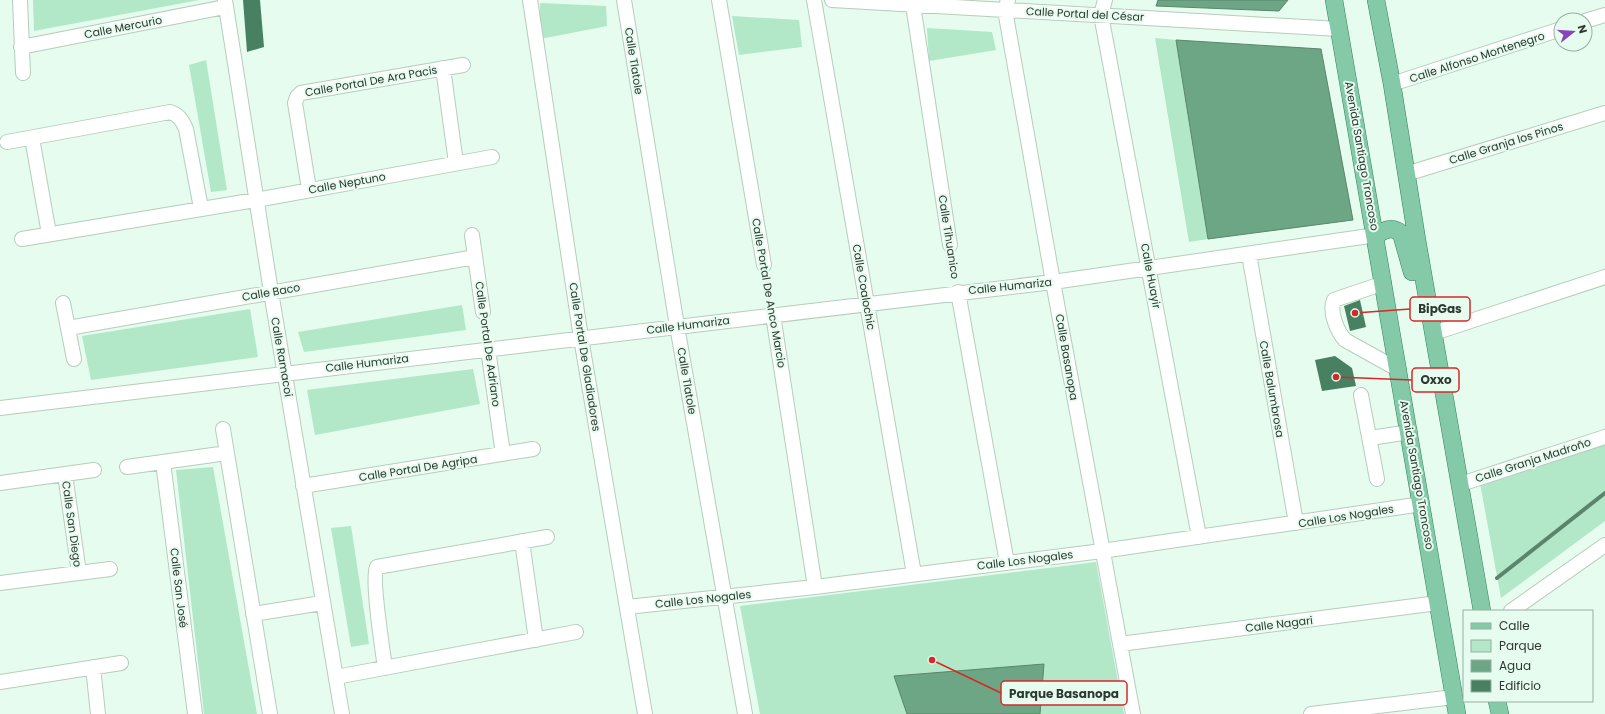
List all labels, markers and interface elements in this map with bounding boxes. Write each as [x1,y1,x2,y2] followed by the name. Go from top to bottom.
[1026,3,1144,25] street label: Calle Portal del César
[83,12,163,42] street label: Calle Mercurio
[1553,12,1593,52] north arrow
[1574,23,1591,35] text: N
[621,26,647,96] street label: Calle Tlatole
[1407,28,1547,86] street label: Calle Alfonso Montenegro
[304,61,439,101] street label: Calle Portal De Ara Pacis
[1341,80,1383,232] street label: Avenida Santiago Troncoso
[1447,118,1565,168] street label: Calle Granja los Pinos
[307,168,387,198] street label: Calle Neptuno
[934,194,964,280] street label: Calle Tihuanico
[748,217,790,369] street label: Calle Portal De Anco Marcio
[1137,242,1165,310] street label: Calle Huayir
[849,243,879,331] street label: Calle Coalochic
[968,274,1052,298] street label: Calle Humariza
[241,279,301,305] street label: Calle Baco
[471,280,505,408] street label: Calle Portal De Adriano
[565,281,605,433] street label: Calle Portal De Gladiadores
[1410,297,1470,321] callout: BipGas
[1418,300,1462,317] text: BipGas
[645,312,731,338] street label: Calle Humariza
[1052,313,1082,401] street label: Calle Basanopa
[267,316,297,398] street label: Calle Ramacoi
[1256,339,1288,439] street label: Calle Balumbrosa
[673,346,701,416] street label: Calle Tlatole
[324,350,410,376] street label: Calle Humariza
[1412,368,1459,392] callout: Oxxo
[1420,371,1452,388] text: Oxxo
[1396,399,1438,551] street label: Avenida Santiago Troncoso
[1473,434,1593,486] street label: Calle Granja Madroño
[358,451,478,485] street label: Calle Portal De Agripa
[58,480,86,568] street label: Calle San Diego
[1297,501,1395,531] street label: Calle Los Nogales
[976,546,1074,574] street label: Calle Los Nogales
[166,547,192,629] street label: Calle San José
[654,586,752,612] street label: Calle Los Nogales
[1463,610,1593,702] legend
[1244,612,1314,636] street label: Calle Nagari
[1499,617,1530,634] text: Calle
[1499,637,1542,654] text: Parque
[1499,657,1531,674] text: Agua
[1499,677,1541,694] text: Edificio
[1001,681,1127,705] callout: Parque Basanopa
[1009,685,1119,702] text: Parque Basanopa

